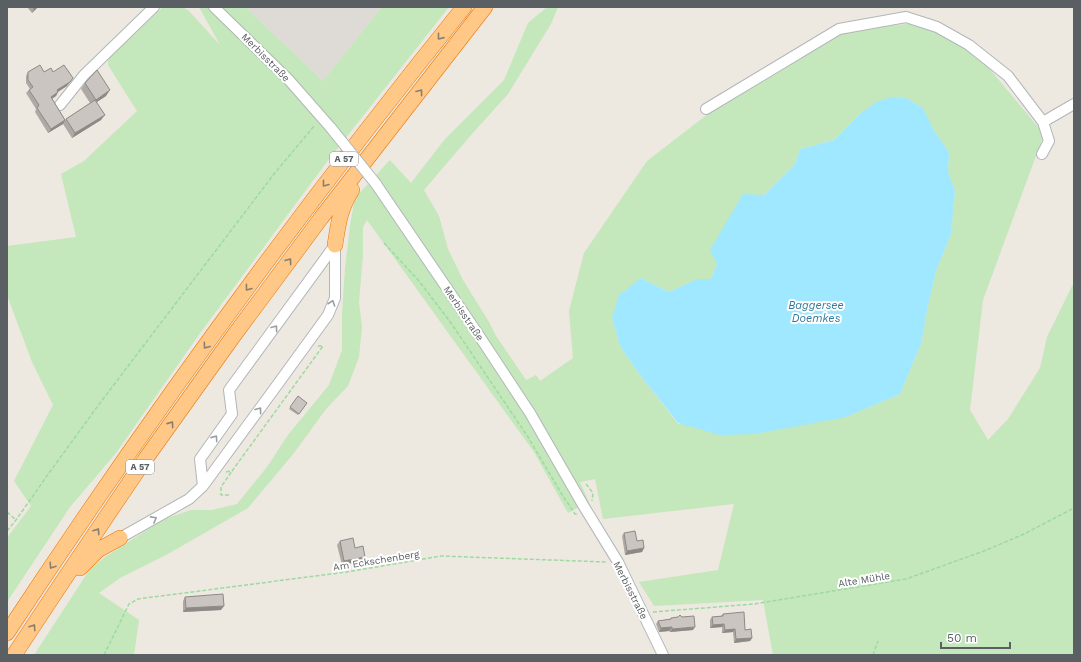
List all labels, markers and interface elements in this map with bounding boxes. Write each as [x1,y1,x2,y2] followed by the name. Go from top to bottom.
[239,31,292,84] street label: Merbisstraße
[437,33,444,40] one-way arrow
[415,89,422,96] one-way arrow
[330,152,358,166] road number: A 57
[323,179,330,186] one-way arrow
[284,259,291,266] one-way arrow
[245,284,252,291] one-way arrow
[441,284,486,343] street label: Merbisstraße
[328,299,336,306] one-way arrow
[788,299,844,325] water label: Baggersee Doemkes
[270,325,277,332] one-way arrow
[204,341,211,348] one-way arrow
[255,407,262,414] one-way arrow
[166,421,174,428] one-way arrow
[210,435,217,442] one-way arrow
[126,460,154,474] road number: A 57
[150,517,157,524] one-way arrow
[92,528,99,535] one-way arrow
[332,548,421,573] street label: Am Eckschenberg
[611,559,650,621] street label: Merbisstraße
[49,562,57,569] one-way arrow
[837,570,891,589] street label: Alte Mühle
[28,624,35,631] one-way arrow
[941,624,1010,650] scale bar
[947,631,977,645] text: 50 m

